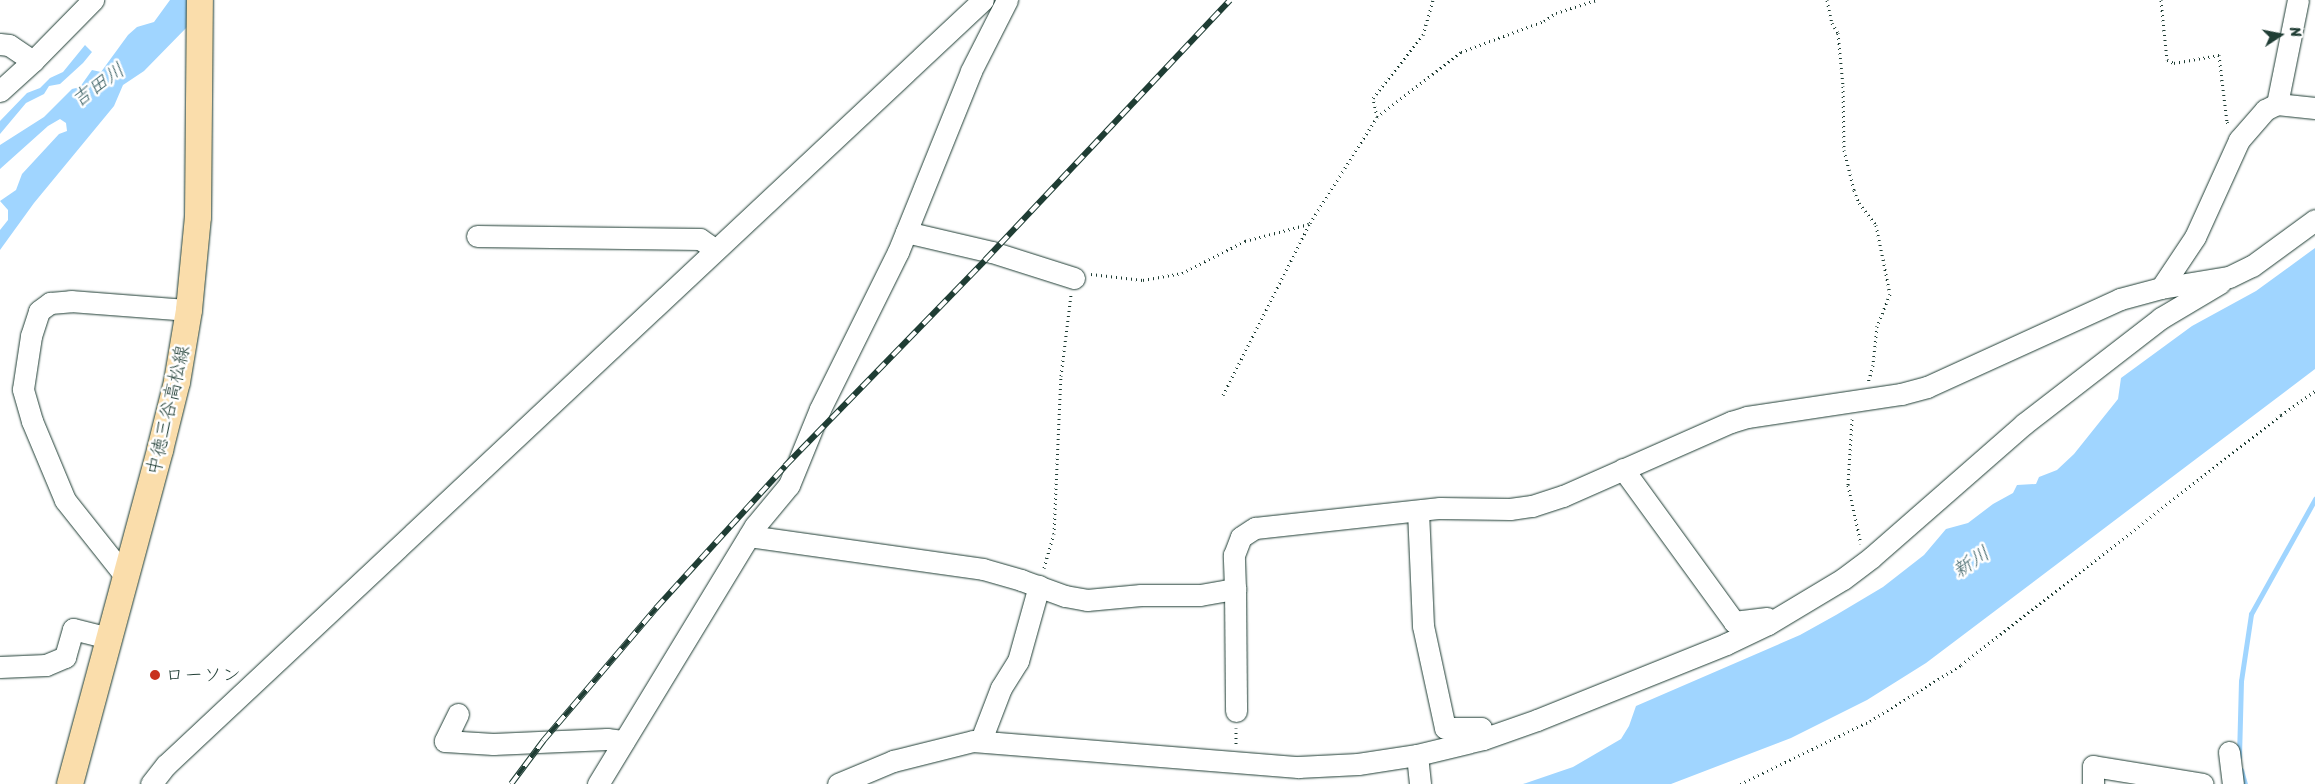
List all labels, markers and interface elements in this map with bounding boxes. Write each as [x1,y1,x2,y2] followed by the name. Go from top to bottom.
[2255,10,2305,60] north arrow
[2282,25,2308,39] text: N
[67,58,129,112] water label: 吉田川
[142,343,194,477] street label: 中徳三谷高松線
[1948,541,1994,583] water label: 新川
[165,664,241,686] place label: ローソン
[149,669,161,681] marker: ローソン

